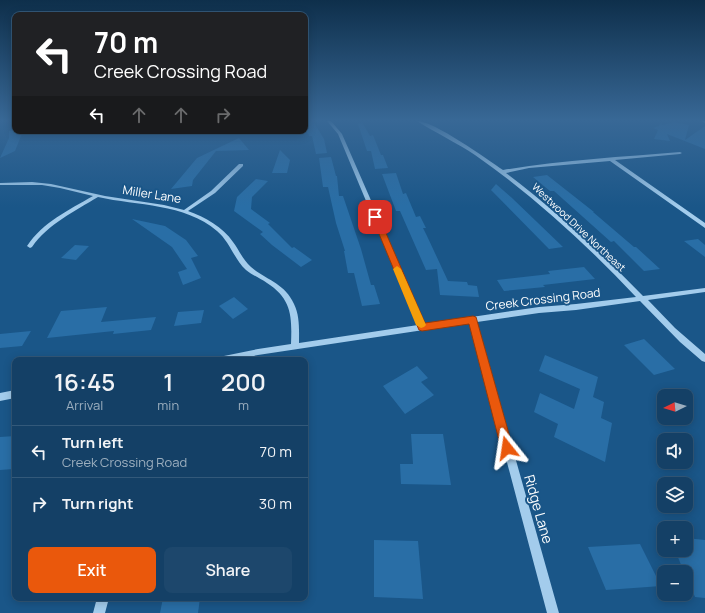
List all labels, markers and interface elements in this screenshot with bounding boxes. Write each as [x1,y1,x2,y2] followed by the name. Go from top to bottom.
[94,23,158,61] text: 70 m
[28,28,80,80] icon: left
[94,59,267,83] text: Creek Crossing Road
[86,104,108,126] icon: left
[128,104,150,126] icon: ahead
[170,104,192,126] icon: ahead
[212,104,234,126] icon: right
[529,180,629,274] street label: Westwood Drive Northeast
[121,181,183,207] street label: Miller Lane
[358,200,392,234] pin
[364,206,386,228] icon: arrive
[485,284,601,314] street label: Creek Crossing Road
[54,365,115,398] text: 16:45
[163,365,173,398] text: 1
[221,365,266,398] text: 200
[657,389,693,425] north arrow
[657,389,693,601] map controls
[66,396,103,414] text: Arrival
[157,396,179,414] text: min
[238,396,249,414] text: m
[486,427,528,469] position arrow
[62,432,124,453] text: Turn left
[657,433,693,469] button: sound
[28,441,50,463] icon: left
[260,441,292,462] text: 70 m
[62,453,187,471] text: Creek Crossing Road
[520,472,558,546] street label: Ridge Lane
[657,477,693,513] button: layers
[28,493,50,515] icon: right
[62,493,133,514] text: Turn right
[259,493,292,514] text: 30 m
[657,521,693,557] button: +
[28,547,156,593] button: Exit
[164,547,292,593] button: Share
[657,565,693,601] button: −

